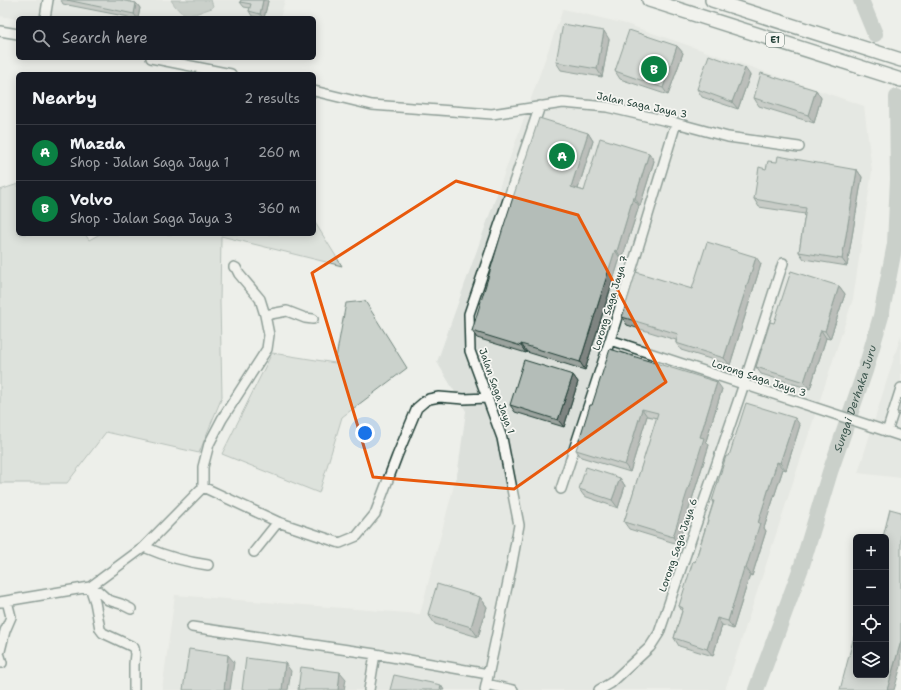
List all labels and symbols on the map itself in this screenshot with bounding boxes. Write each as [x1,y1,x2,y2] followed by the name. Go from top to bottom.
[766,33,784,47] road number: E1
[641,54,667,84] pin: B
[595,89,689,121] street label: Jalan Saga Jaya 3
[549,141,575,171] pin: A
[589,254,631,352] street label: Lorong Saga Jaya 7
[830,342,880,454] water label: Sungai Derhaka Juru
[476,347,518,435] street label: Jalan Saga Jaya 1
[710,357,808,399] street label: Lorong Saga Jaya 3
[355,423,375,443] your location
[656,496,700,594] street label: Lorong Saga Jaya 6

